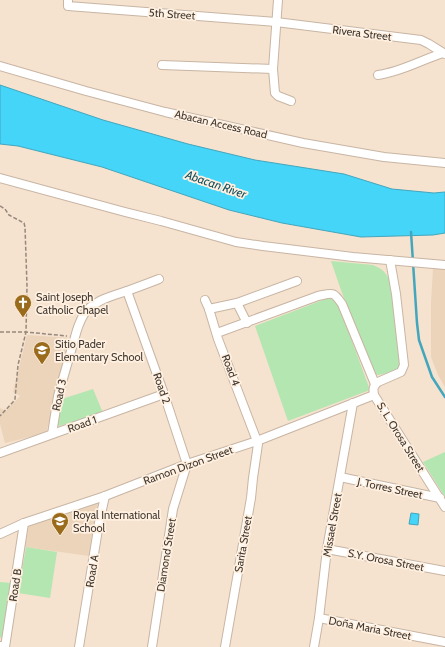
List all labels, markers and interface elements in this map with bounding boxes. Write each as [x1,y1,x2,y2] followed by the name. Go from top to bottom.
[148,5,196,23] street label: 5th Street
[332,22,393,44] street label: Rivera Street
[173,107,269,141] street label: Abacan Access Road
[183,166,250,202] water label: Abacan River
[36,290,109,317] place label: Saint Joseph Catholic Chapel
[13,293,33,318] church icon: Saint Joseph Catholic Chapel
[55,337,144,364] place label: Sitio Pader Elementary School
[32,340,52,365] school or university icon: Sitio Pader Elementary School
[219,352,244,388] street label: Road 4
[150,371,174,406] street label: Road 2
[49,378,69,412] street label: Road 3
[374,399,428,475] street label: S. L. Orosa Street
[66,413,98,435] street label: Road 1
[141,442,235,488] street label: Ramon Dizon Street
[355,474,424,502] street label: J. Torres Street
[320,492,345,558] street label: Missael Street
[73,508,161,535] place label: Royal International School
[50,511,70,536] school or university icon: Royal International School
[231,514,255,573] street label: Sarita Street
[153,517,179,593] street label: Diamond Street
[347,546,425,574] street label: S.Y. Orosa Street
[82,553,102,588] street label: Road A
[6,567,25,602] street label: Road B
[327,613,413,643] street label: Doña Maria Street

